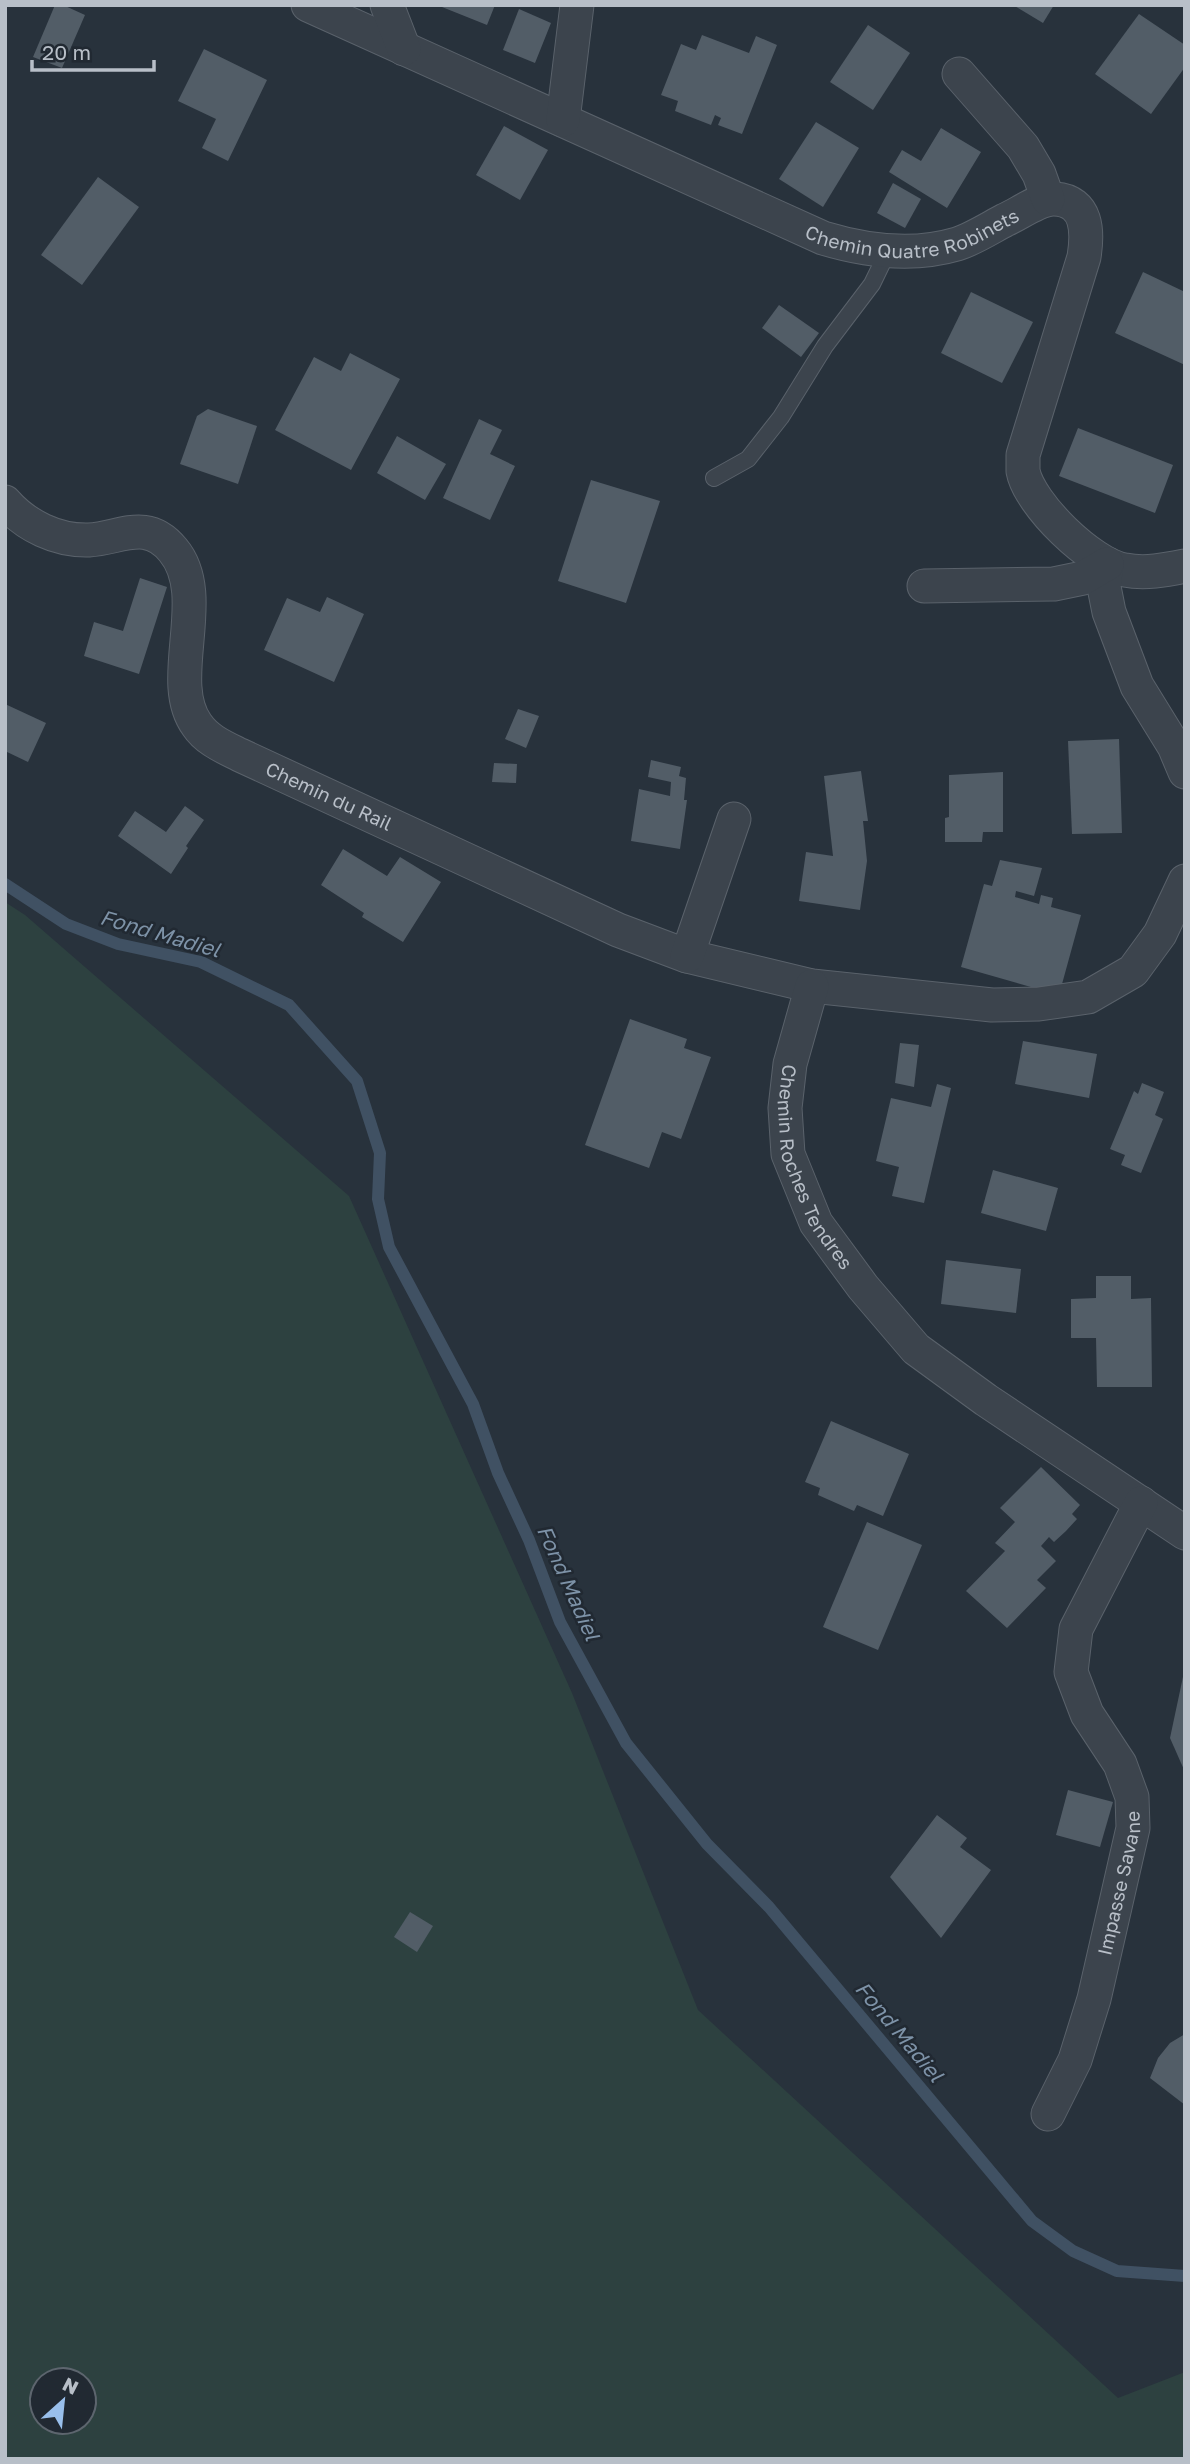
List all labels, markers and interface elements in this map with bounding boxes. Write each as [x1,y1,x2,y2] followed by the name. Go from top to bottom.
[32,28,154,72] scale bar
[42,39,91,65] text: 20 m
[802,203,1022,262] street label: Chemin Quatre Robinets
[262,757,396,835] street label: Chemin du Rail
[97,904,224,963] water label: Fond Madiel
[773,1063,858,1273] street label: Chemin Roches Tendres
[532,1521,606,1645] water label: Fond Madiel
[1092,1811,1144,1957] street label: Impasse Savane
[850,1976,950,2088] water label: Fond Madiel
[28,2366,98,2436] north arrow
[59,2372,83,2399] text: N

